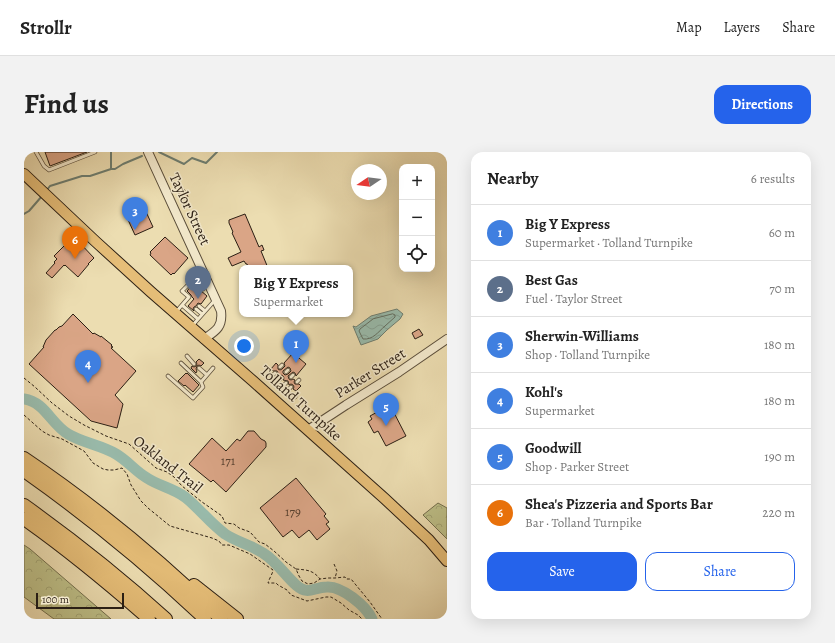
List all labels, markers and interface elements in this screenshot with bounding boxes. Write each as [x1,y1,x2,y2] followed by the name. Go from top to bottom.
[20,15,72,41] text: Strollr
[676,18,702,37] text: Map
[724,18,760,37] text: Layers
[782,18,815,37] text: Share
[24,85,109,123] text: Find us
[714,85,811,124] button: Directions
[351,164,387,200] north arrow
[399,164,435,272] map controls
[399,164,435,200] button: +
[487,167,538,190] text: Nearby
[165,170,215,248] street label: Taylor Street
[751,170,795,187] text: 6 results
[122,197,148,230] pin: 3
[399,200,435,236] button: −
[525,214,610,234] text: Big Y Express
[498,224,502,241] text: 1
[769,224,795,241] text: 60 m
[62,226,88,259] pin: 6
[525,234,693,251] text: Supermarket · Tolland Turnpike
[399,236,435,272] button: locate
[239,265,353,317] popup
[185,266,211,299] pin: 2
[525,270,578,290] text: Best Gas
[253,273,339,293] text: Big Y Express
[497,280,503,297] text: 2
[769,280,795,297] text: 70 m
[525,290,623,307] text: Fuel · Taylor Street
[253,293,323,310] text: Supermarket
[525,326,639,346] text: Sherwin-Williams
[283,330,309,363] pin: 1
[234,336,254,356] your location
[497,336,503,353] text: 3
[764,336,795,353] text: 180 m
[331,343,409,403] street label: Parker Street
[525,346,650,363] text: Shop · Tolland Turnpike
[75,350,101,383] pin: 4
[256,361,347,445] street label: Tolland Turnpike
[525,382,563,402] text: Kohl's
[497,392,503,409] text: 4
[764,392,795,409] text: 180 m
[373,393,399,426] pin: 5
[525,402,595,419] text: Supermarket
[129,431,207,498] street label: Oakland Trail
[525,438,581,458] text: Goodwill
[497,448,503,465] text: 5
[764,448,795,465] text: 190 m
[221,452,236,469] house number: 171
[525,458,629,475] text: Shop · Parker Street
[525,494,713,514] text: Shea's Pizzeria and Sports Bar
[285,503,301,520] house number: 179
[497,504,503,521] text: 6
[762,504,795,521] text: 220 m
[525,514,642,531] text: Bar · Tolland Turnpike
[487,552,637,591] button: Save
[645,552,795,591] button: Share
[36,591,124,610] scale bar
[42,592,69,607] text: 100 m

